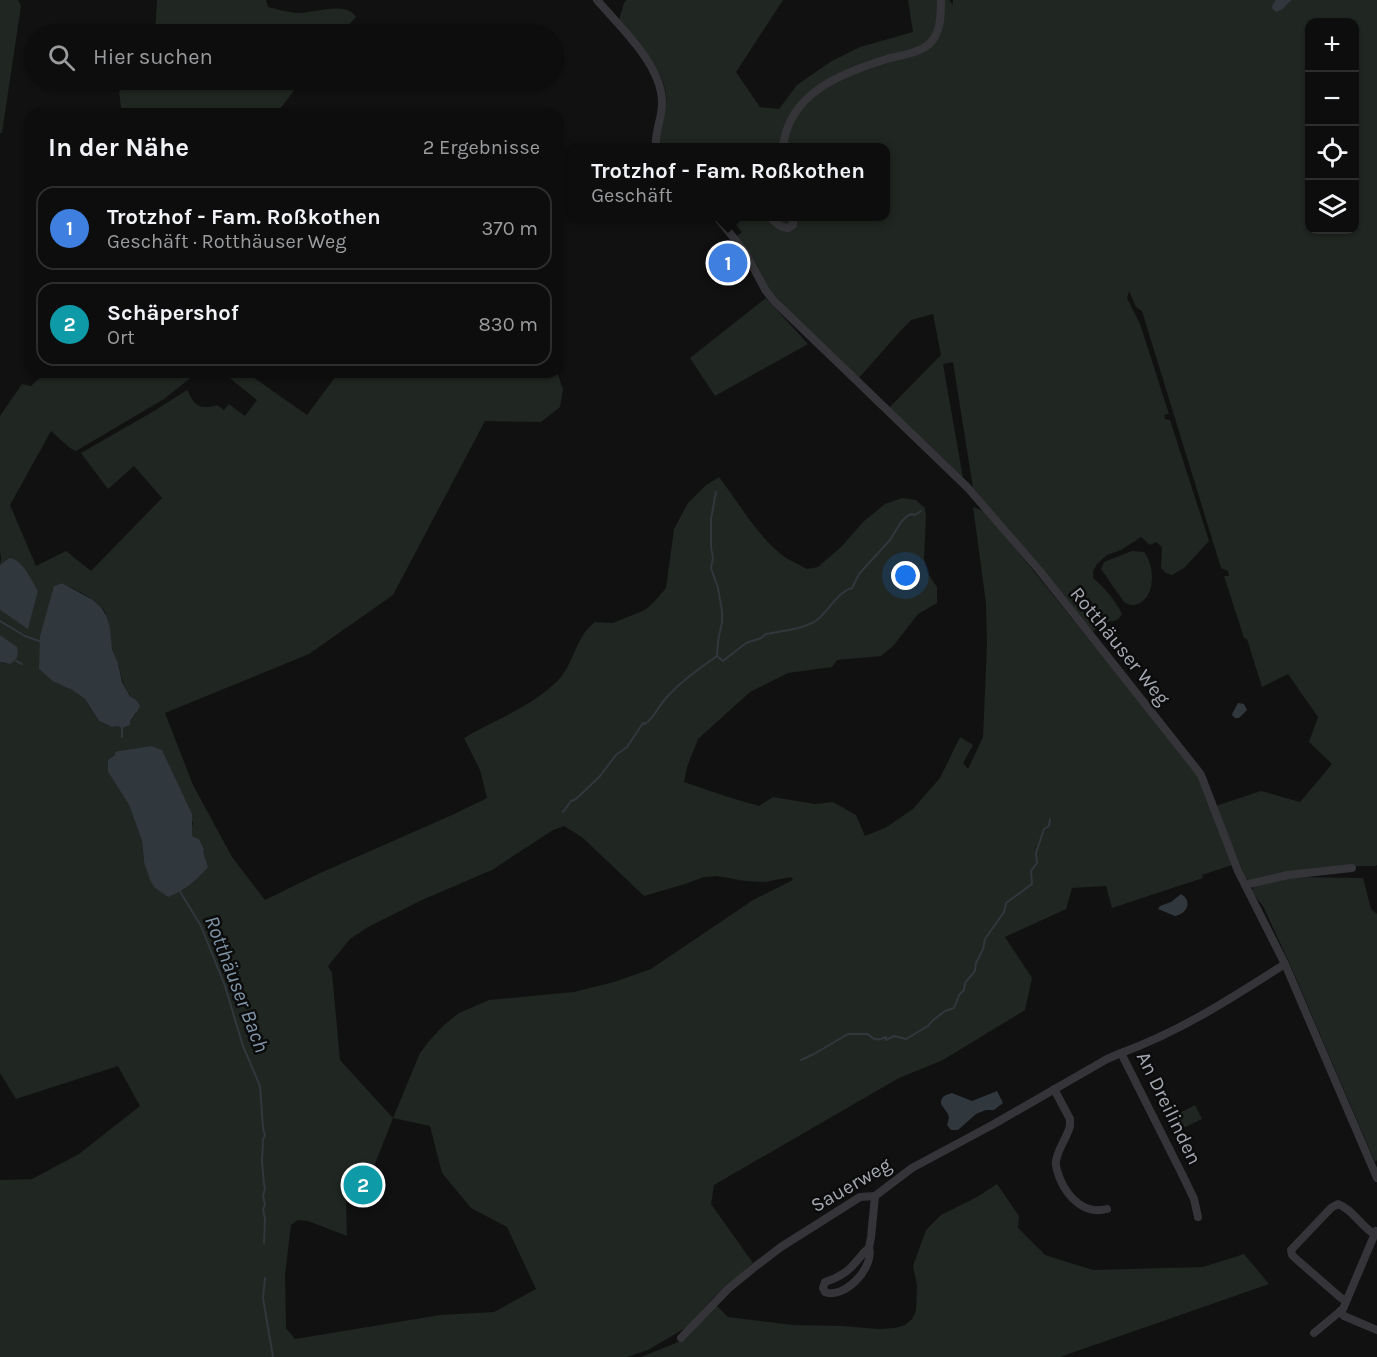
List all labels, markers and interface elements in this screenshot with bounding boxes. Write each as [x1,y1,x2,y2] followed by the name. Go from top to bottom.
[1305,18,1359,234] map controls
[1305,18,1359,72] button: +
[24,24,564,90] search box
[45,41,78,74] icon: search
[93,44,213,70] text: Hier suchen
[1305,72,1359,126] button: −
[1305,126,1359,180] button: locate
[48,132,189,163] text: In der Nähe
[423,136,540,159] text: 2 Ergebnisse
[566,143,890,221] popup
[591,158,865,184] text: Trotzhof - Fam. Roßkothen
[1305,180,1359,234] button: layers
[591,184,673,207] text: Geschäft
[107,204,381,230] text: Trotzhof - Fam. Roßkothen
[66,217,73,240] text: 1
[481,217,538,240] text: 370 m
[107,230,346,253] text: Geschäft · Rotthäuser Weg
[708,240,748,286] pin: 1
[107,300,239,326] text: Schäpershof
[63,313,76,336] text: 2
[479,313,538,336] text: 830 m
[107,326,135,349] text: Ort
[891,561,920,590] your location
[1065,582,1175,710] street label: Rotthäuser Weg
[200,912,274,1056] water label: Rotthäuser Bach
[1132,1048,1206,1168] street label: An Dreilinden
[807,1153,895,1217] street label: Sauerweg
[344,1162,382,1208] pin: 2

